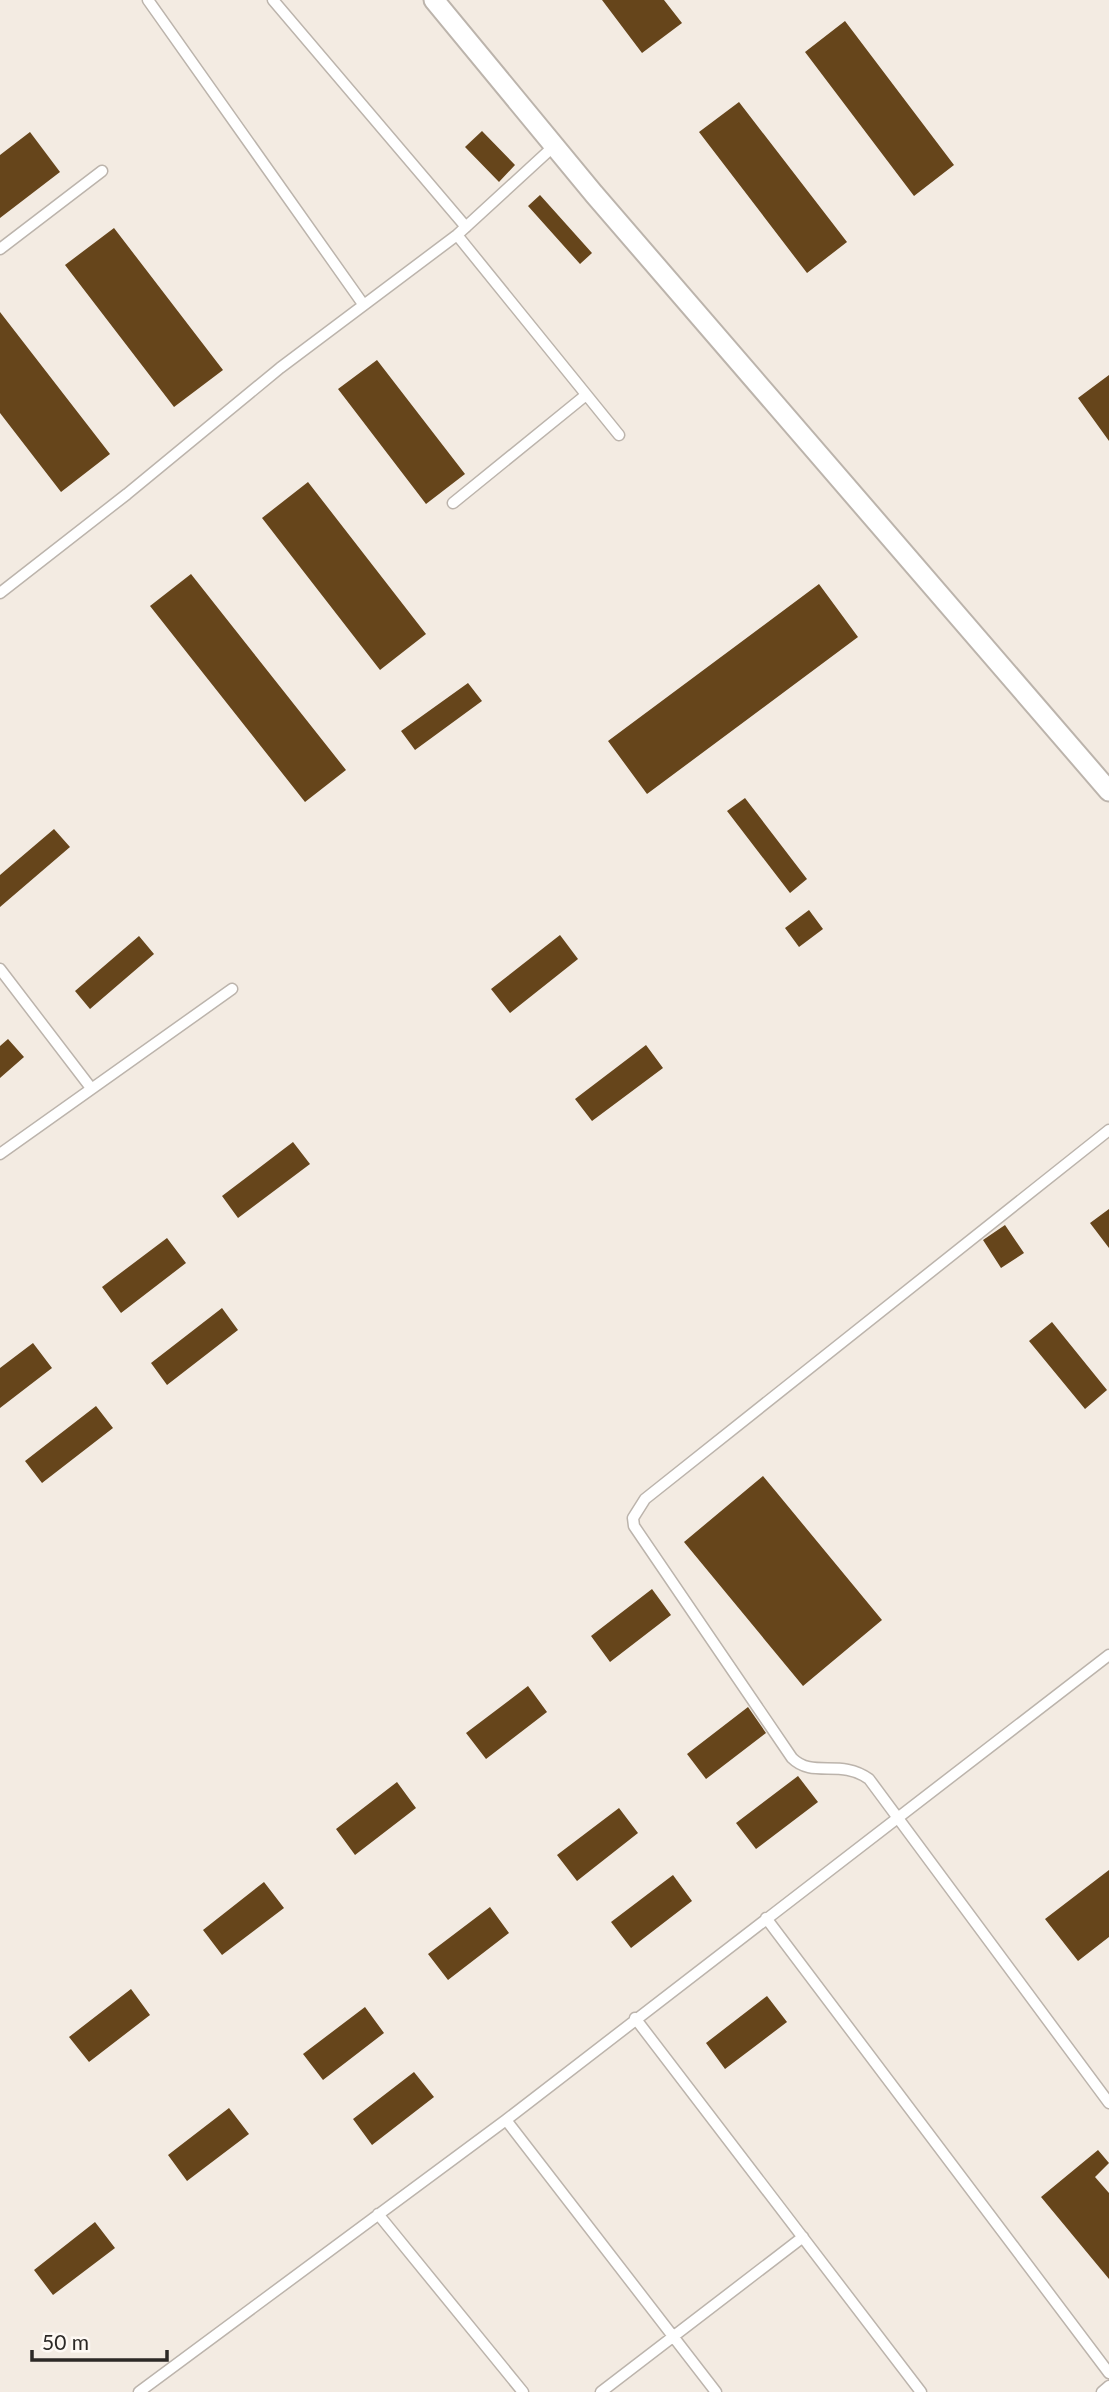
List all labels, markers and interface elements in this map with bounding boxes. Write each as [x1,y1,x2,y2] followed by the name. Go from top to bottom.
[32,2318,166,2362] scale bar
[42,2329,89,2354] text: 50 m

